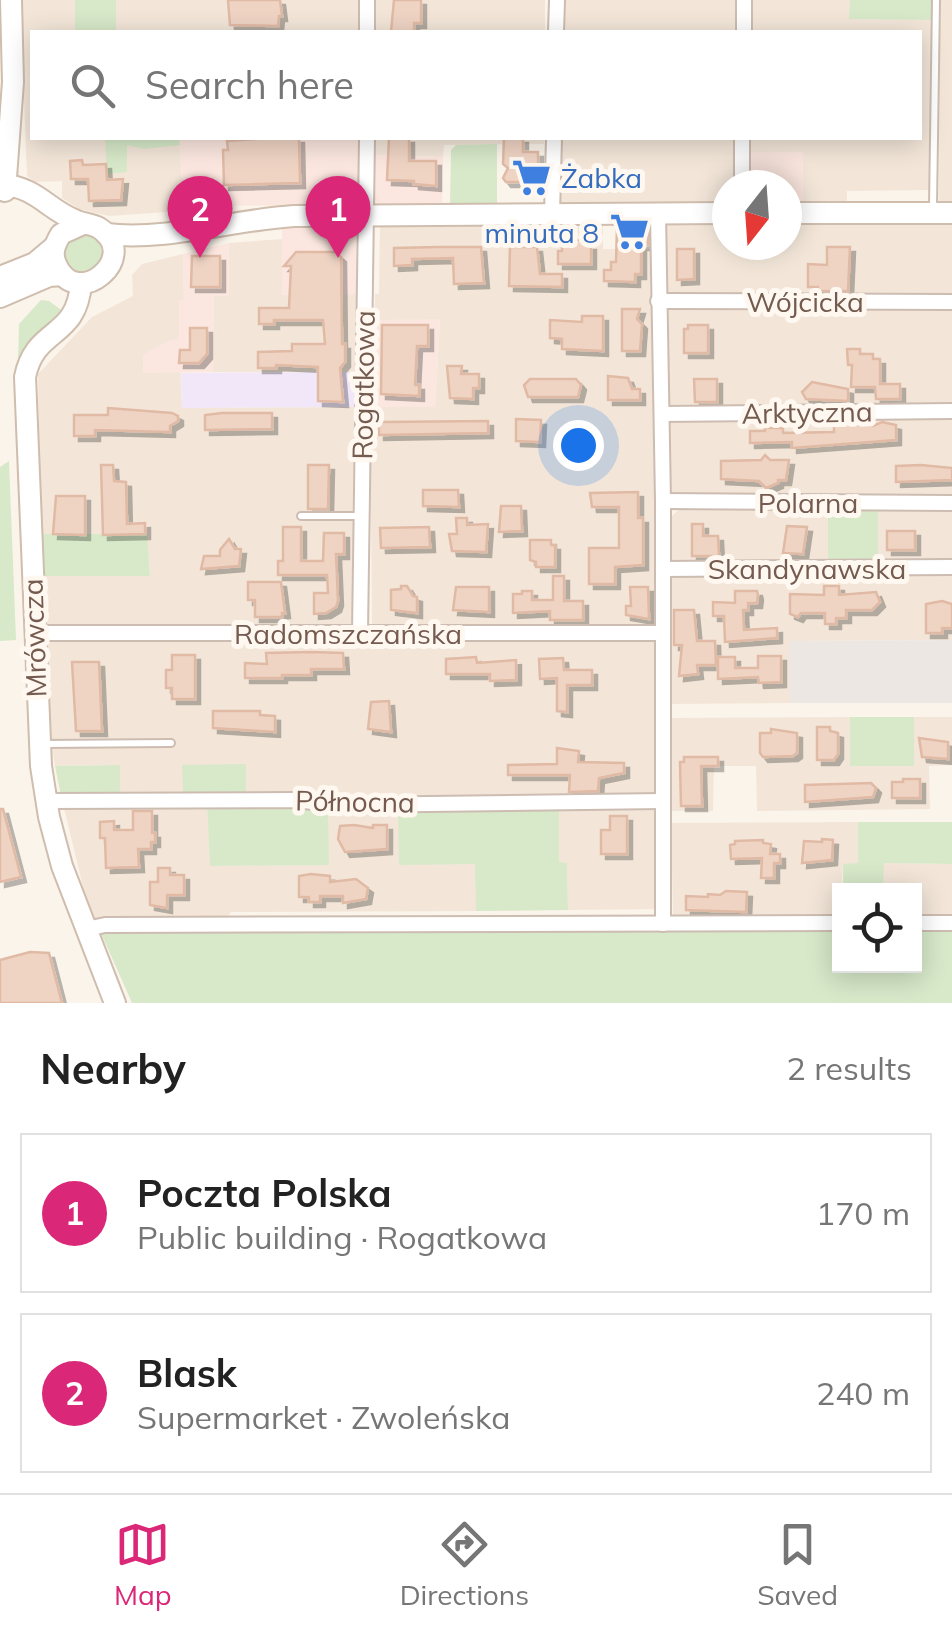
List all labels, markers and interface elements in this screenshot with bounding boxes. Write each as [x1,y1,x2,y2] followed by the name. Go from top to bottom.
[30,30,922,140] search box
[65,58,120,113] icon: search
[145,61,354,109] text: Search here
[510,156,552,198] supermarket icon: Żabka
[561,160,642,195] place label: Żabka
[712,170,802,260] north arrow
[168,176,232,258] pin: 2
[306,176,370,258] pin: 1
[608,211,650,253] supermarket icon: minuta 8
[484,215,599,250] place label: minuta 8
[746,284,864,319] street label: Wójcicka
[344,310,382,460] street label: Rogatkowa
[741,393,873,431] street label: Arktyczna
[553,420,604,471] your location
[758,485,858,520] street label: Polarna
[708,551,906,586] street label: Skandynawska
[14,578,54,698] street label: Mrówcza
[234,616,462,651] street label: Radomszczańska
[295,782,415,820] street label: Północna
[832,883,922,973] map controls
[832,883,922,973] button: locate
[40,1042,186,1095] text: Nearby
[787,1048,912,1088] text: 2 results
[137,1169,392,1217] text: Poczta Polska
[65,1193,84,1233] text: 1
[816,1193,910,1233] text: 170 m
[137,1217,547,1257] text: Public building · Rogatkowa
[137,1349,237,1397] text: Blask
[65,1373,84,1413] text: 2
[816,1373,910,1413] text: 240 m
[137,1397,511,1437] text: Supermarket · Zwoleńska
[114,1517,172,1612] tab: Map
[400,1517,529,1612] tab: Directions
[757,1517,838,1612] tab: Saved

